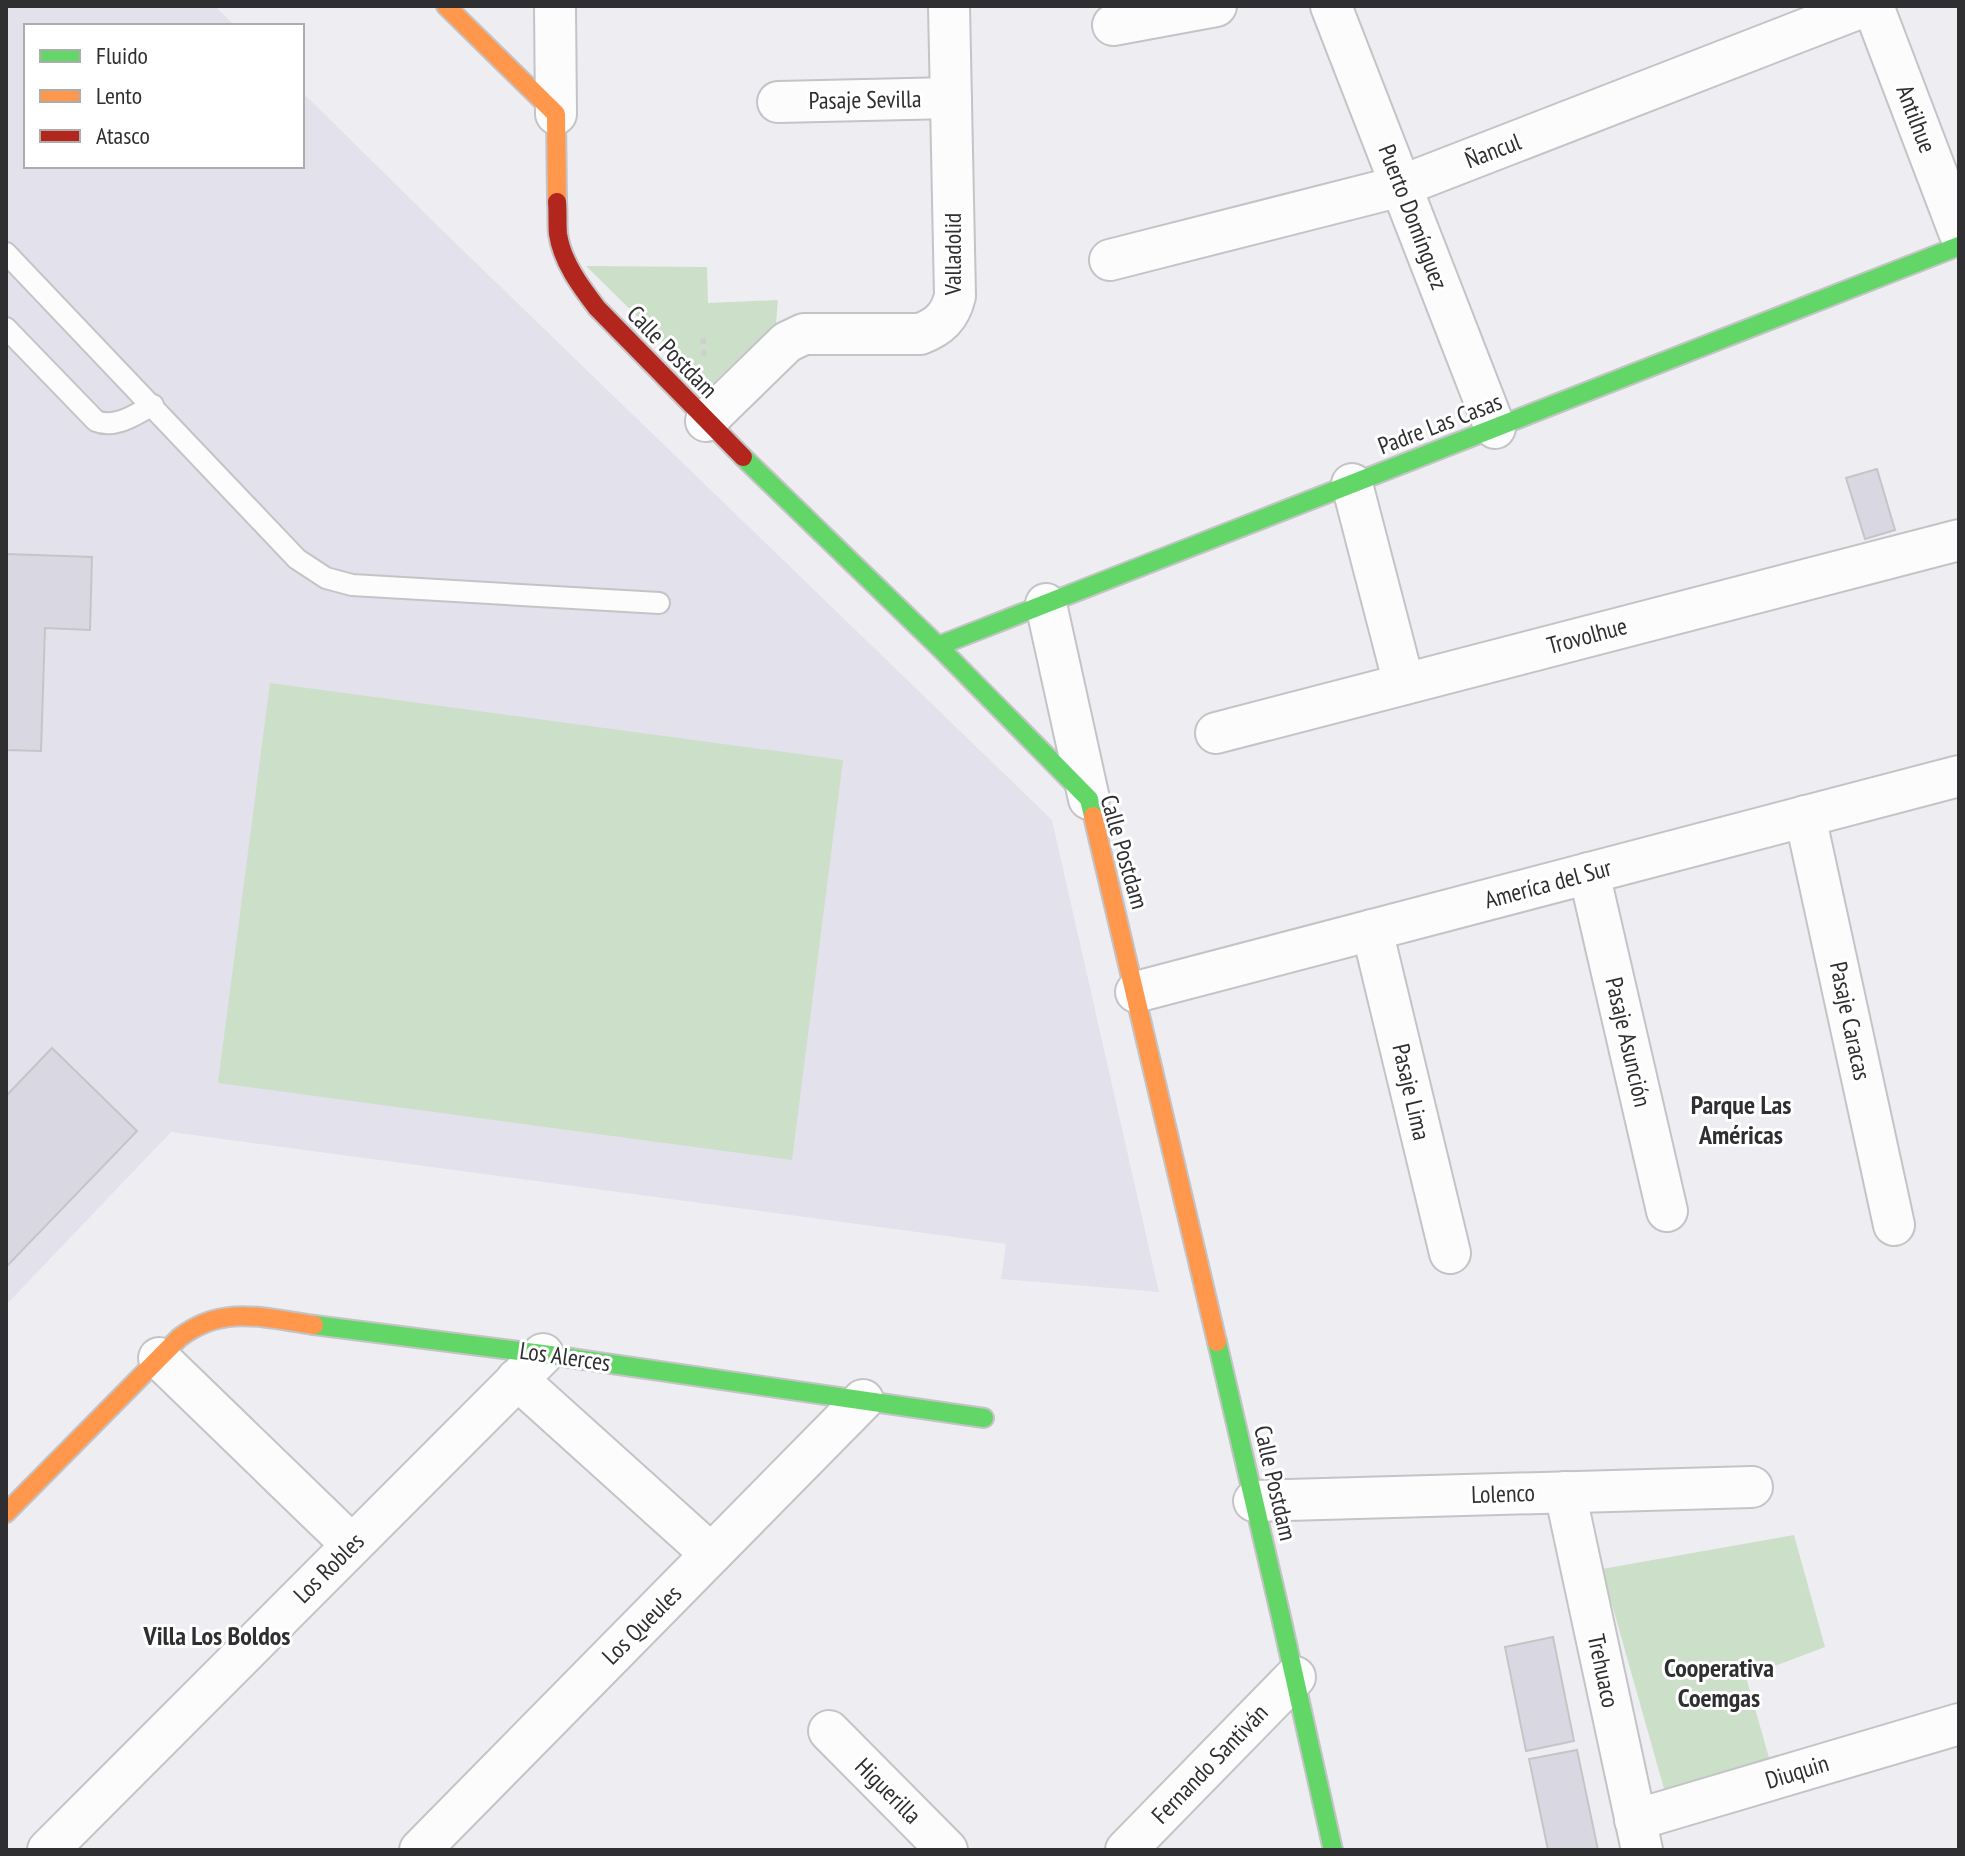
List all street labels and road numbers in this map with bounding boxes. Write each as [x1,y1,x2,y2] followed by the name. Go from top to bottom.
[1889,81,1944,157] street label: Antilhue
[808,83,922,116] street label: Pasaje Sevilla
[1460,126,1526,175] street label: Ñancul
[1372,140,1455,294] street label: Puerto Domínguez
[937,213,968,296] street label: Valladolid
[620,299,724,405] street label: Calle Postdam
[1373,386,1506,461] street label: Padre Las Casas
[1543,610,1630,661] street label: Trovolhue
[1093,791,1156,913] street label: Calle Postdam
[1481,852,1615,915] street label: Ameríca del Sur
[1823,959,1878,1083] street label: Pasaje Caracas
[1599,974,1658,1110] street label: Pasaje Asunción
[1385,1041,1438,1143] street label: Pasaje Lima
[518,1335,612,1378] street label: Los Alerces
[1247,1422,1304,1544] street label: Calle Postdam
[1471,1477,1535,1510] street label: Lolenco
[287,1526,371,1610] street label: Los Robles
[595,1578,688,1671] street label: Los Queules
[1581,1631,1626,1710] street label: Trehuaco
[1145,1697,1274,1830] street label: Fernando Santiván
[1761,1747,1832,1796] street label: Diuquin
[849,1751,928,1830] street label: Higuerilla

